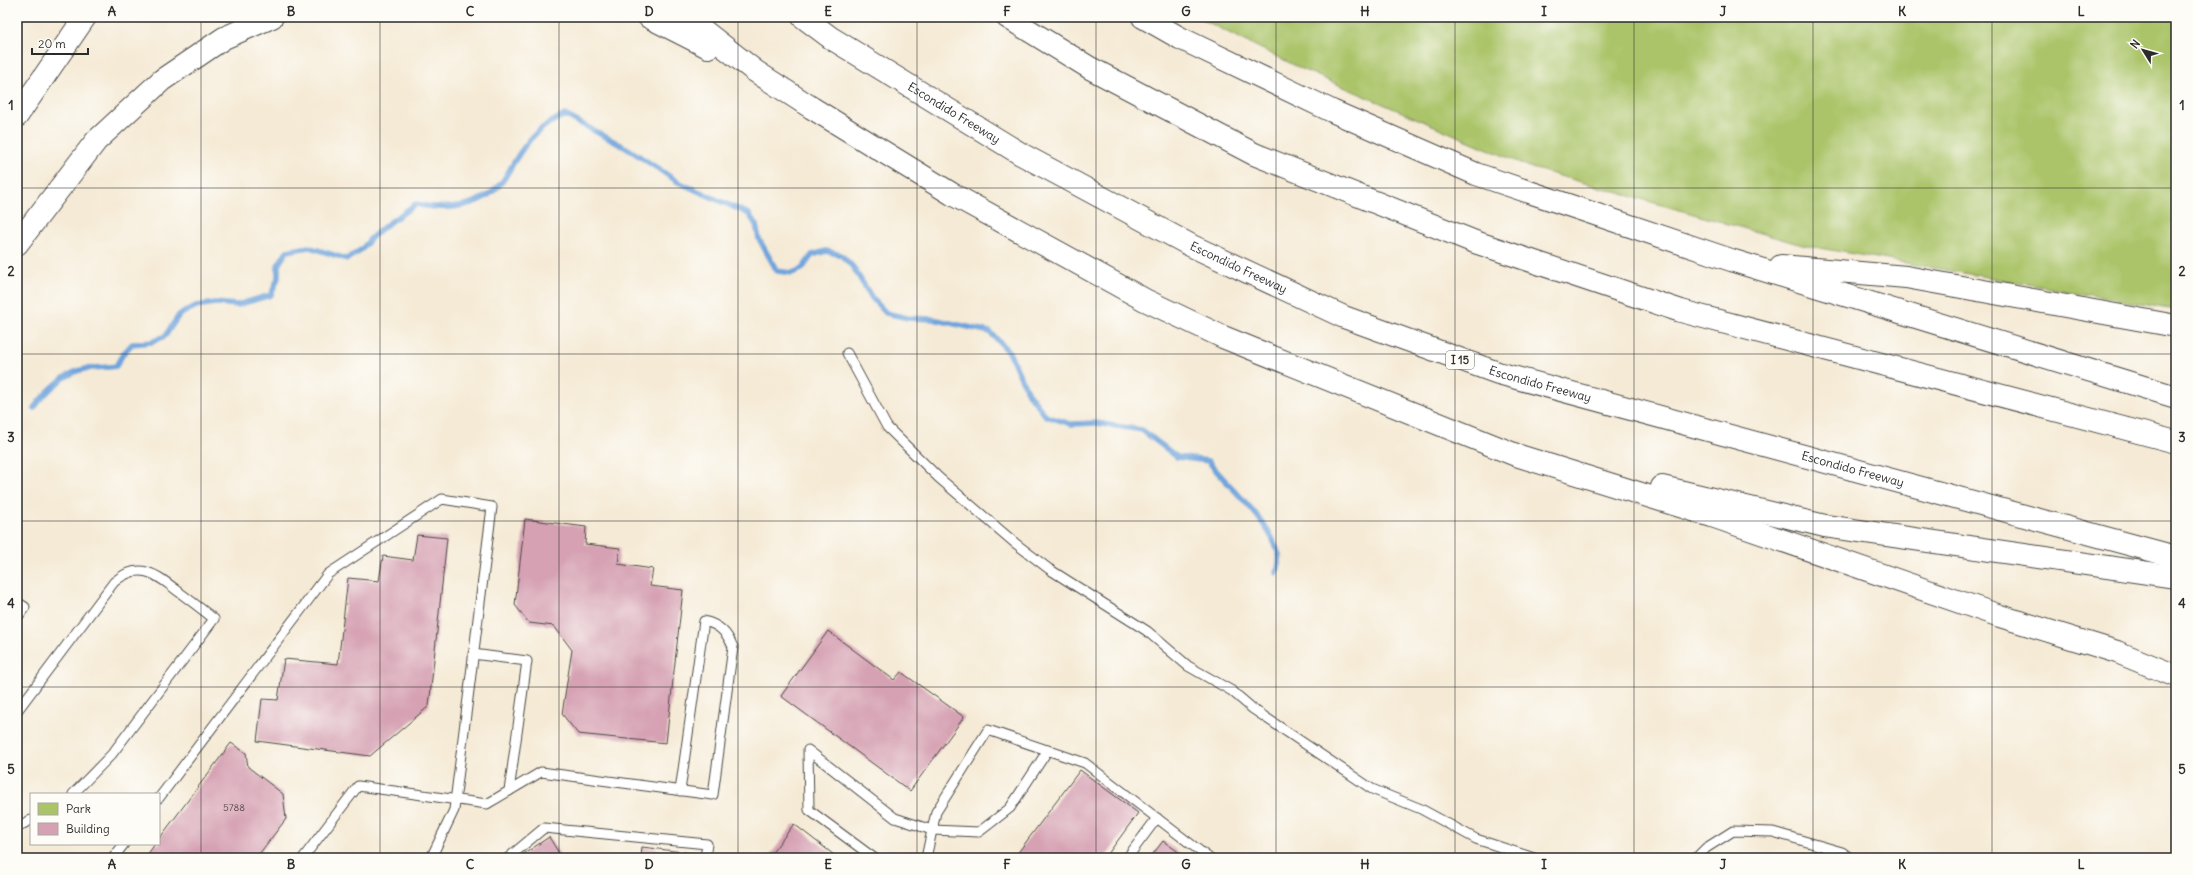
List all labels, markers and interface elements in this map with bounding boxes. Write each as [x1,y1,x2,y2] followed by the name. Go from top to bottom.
[108,3,117,20] text: A
[287,3,296,20] text: B
[466,3,475,20] text: C
[644,3,654,20] text: D
[824,3,832,20] text: E
[1003,3,1011,20] text: F
[1181,3,1191,20] text: G
[1360,3,1370,20] text: H
[1541,3,1547,20] text: I
[1720,3,1727,20] text: J
[1898,3,1907,20] text: K
[2077,3,2085,20] text: L
[32,30,88,56] scale bar
[2123,30,2163,70] north arrow
[38,36,66,51] text: 20 m
[2127,37,2143,51] text: N
[905,79,1003,147] street label: Escondido Freeway
[8,97,14,114] text: 1
[2179,97,2185,114] text: 1
[1188,238,1290,296] street label: Escondido Freeway
[7,263,15,280] text: 2
[2178,263,2186,280] text: 2
[1446,351,1474,369] road number: I 15
[1487,362,1593,405] street label: Escondido Freeway
[7,429,15,446] text: 3
[2178,429,2186,446] text: 3
[1800,448,1906,490] street label: Escondido Freeway
[7,595,15,612] text: 4
[2178,595,2186,612] text: 4
[7,761,15,778] text: 5
[2178,761,2186,778] text: 5
[30,793,160,845] legend
[66,801,91,816] text: Park
[223,801,245,814] house number: 5788
[66,821,110,836] text: Building
[108,856,117,873] text: A
[287,856,296,873] text: B
[466,856,475,873] text: C
[644,856,654,873] text: D
[824,856,832,873] text: E
[1003,856,1011,873] text: F
[1181,856,1191,873] text: G
[1360,856,1370,873] text: H
[1541,856,1547,873] text: I
[1720,856,1727,873] text: J
[1898,856,1907,873] text: K
[2077,856,2085,873] text: L

